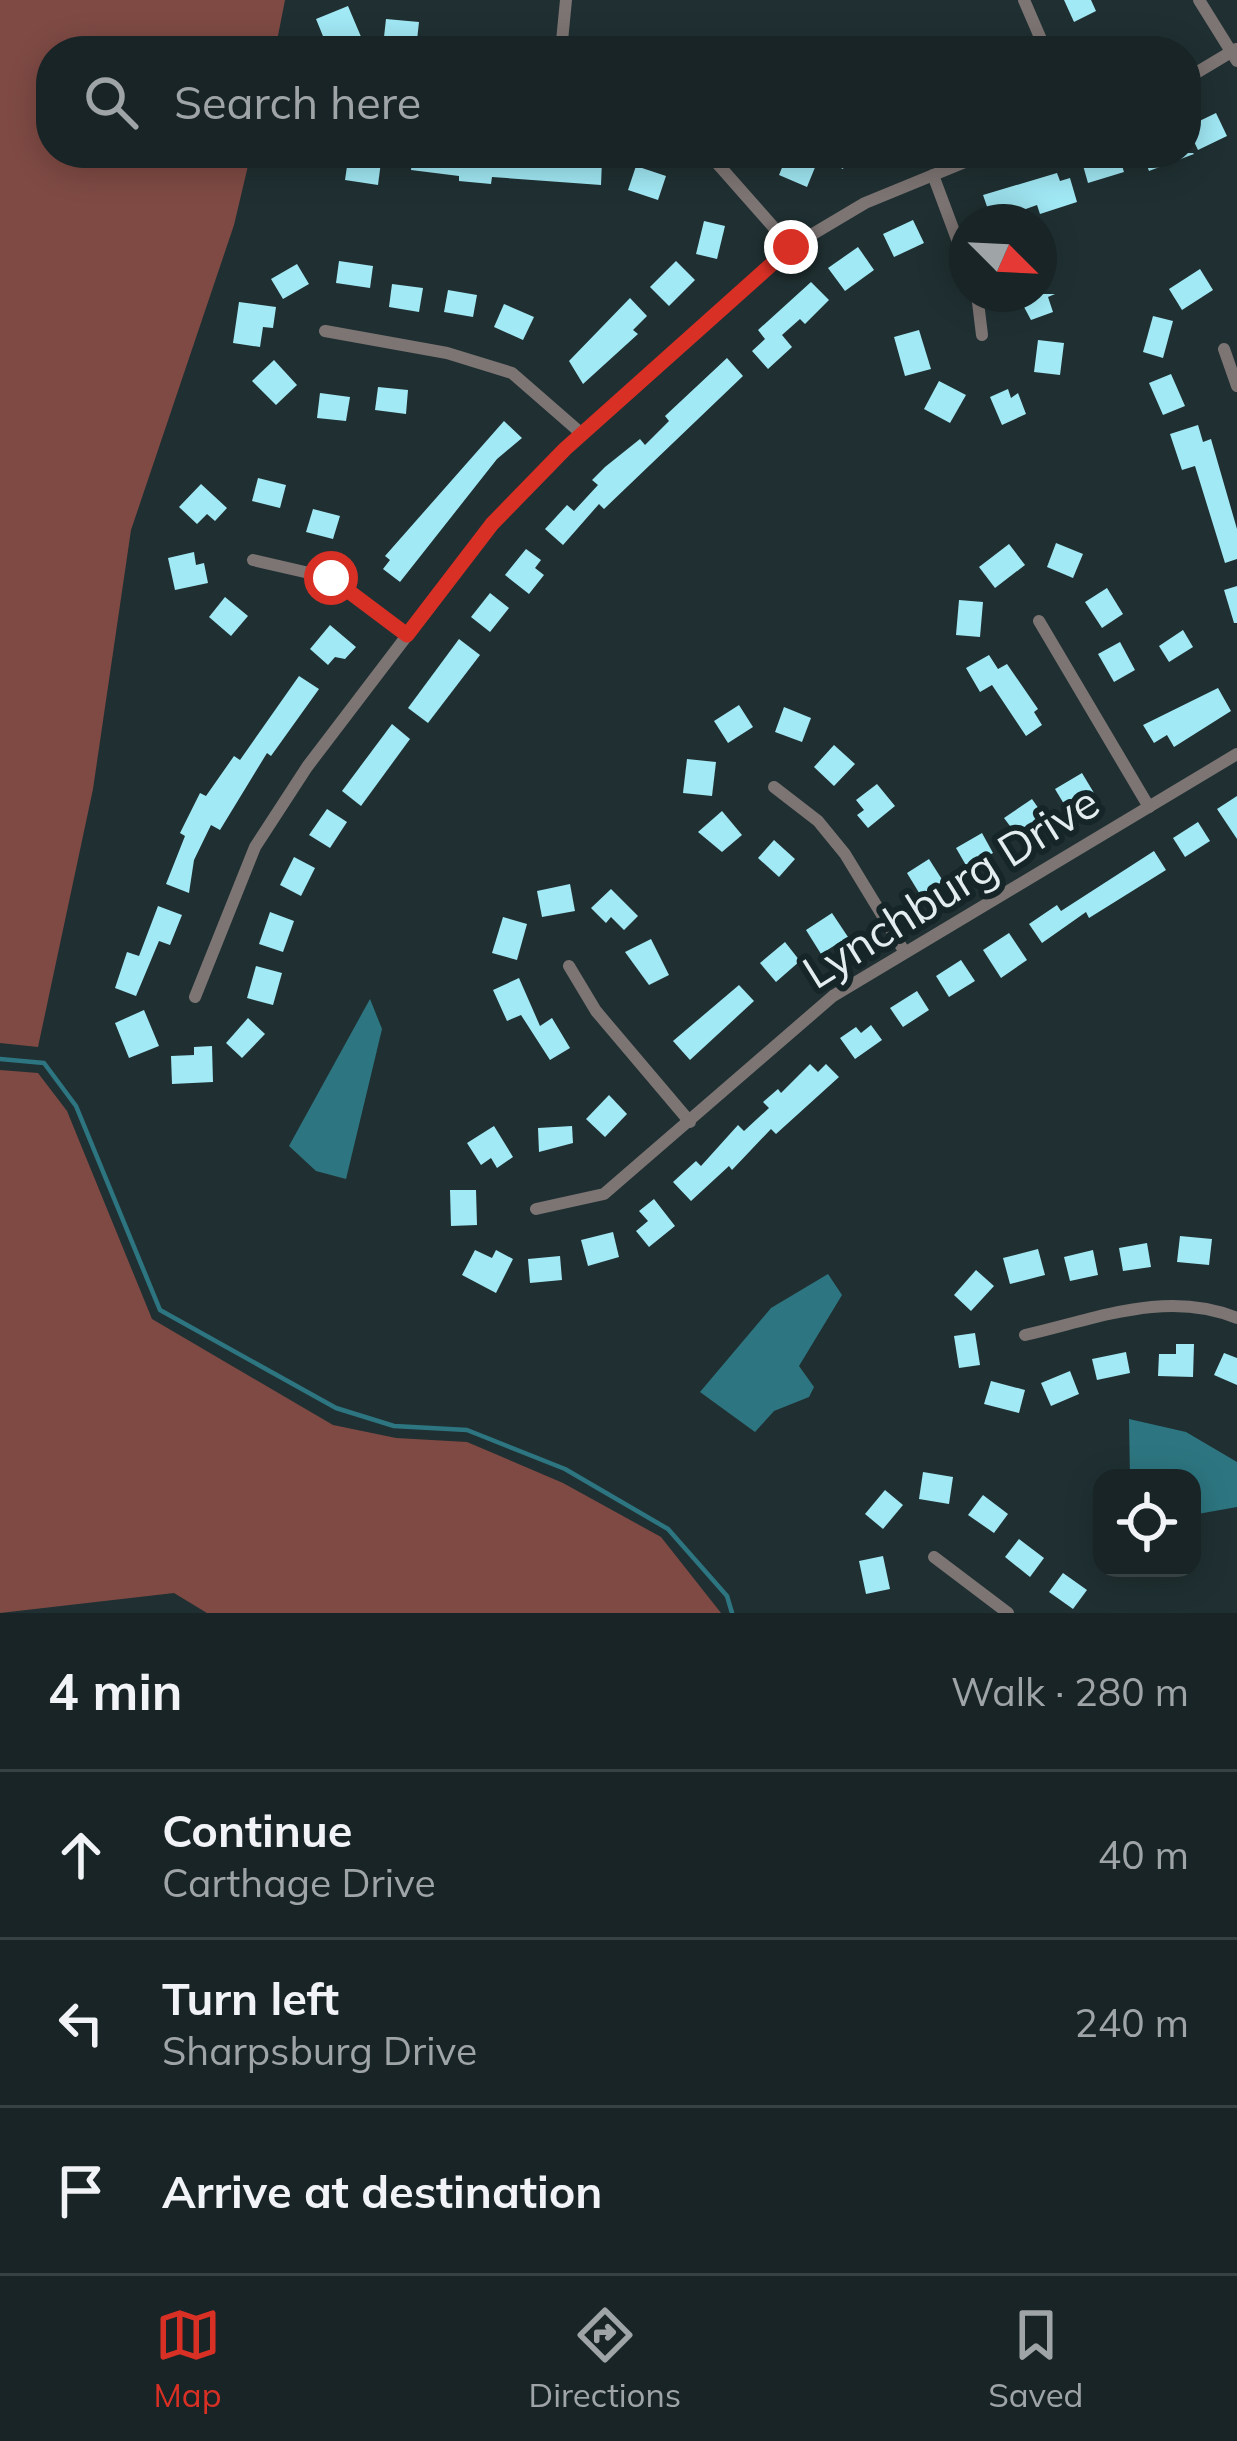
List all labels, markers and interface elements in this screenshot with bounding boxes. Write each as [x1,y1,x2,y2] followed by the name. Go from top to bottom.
[36,36,1201,168] search box
[78,69,144,135] icon: search
[174,74,421,130] text: Search here
[949,204,1057,312] north arrow
[764,220,818,274] route end
[304,551,358,605] route start
[792,773,1109,999] street label: Lynchburg Drive
[1093,1469,1201,1577] map controls
[1093,1469,1201,1577] button: locate
[48,1659,183,1723] text: 4 min
[951,1667,1189,1716] text: Walk · 280 m
[162,1802,352,1858] text: Continue
[48,1822,114,1888] icon: ahead
[1098,1830,1189,1879] text: 40 m
[162,1858,436,1907] text: Carthage Drive
[162,1970,339,2026] text: Turn left
[48,1990,114,2056] icon: left
[1074,1998,1189,2047] text: 240 m
[162,2026,477,2075] text: Sharpsburg Drive
[48,2158,114,2224] icon: arrive
[162,2163,602,2219] text: Arrive at destination
[154,2302,221,2415] tab: Map
[529,2302,681,2415] tab: Directions
[988,2302,1083,2415] tab: Saved

